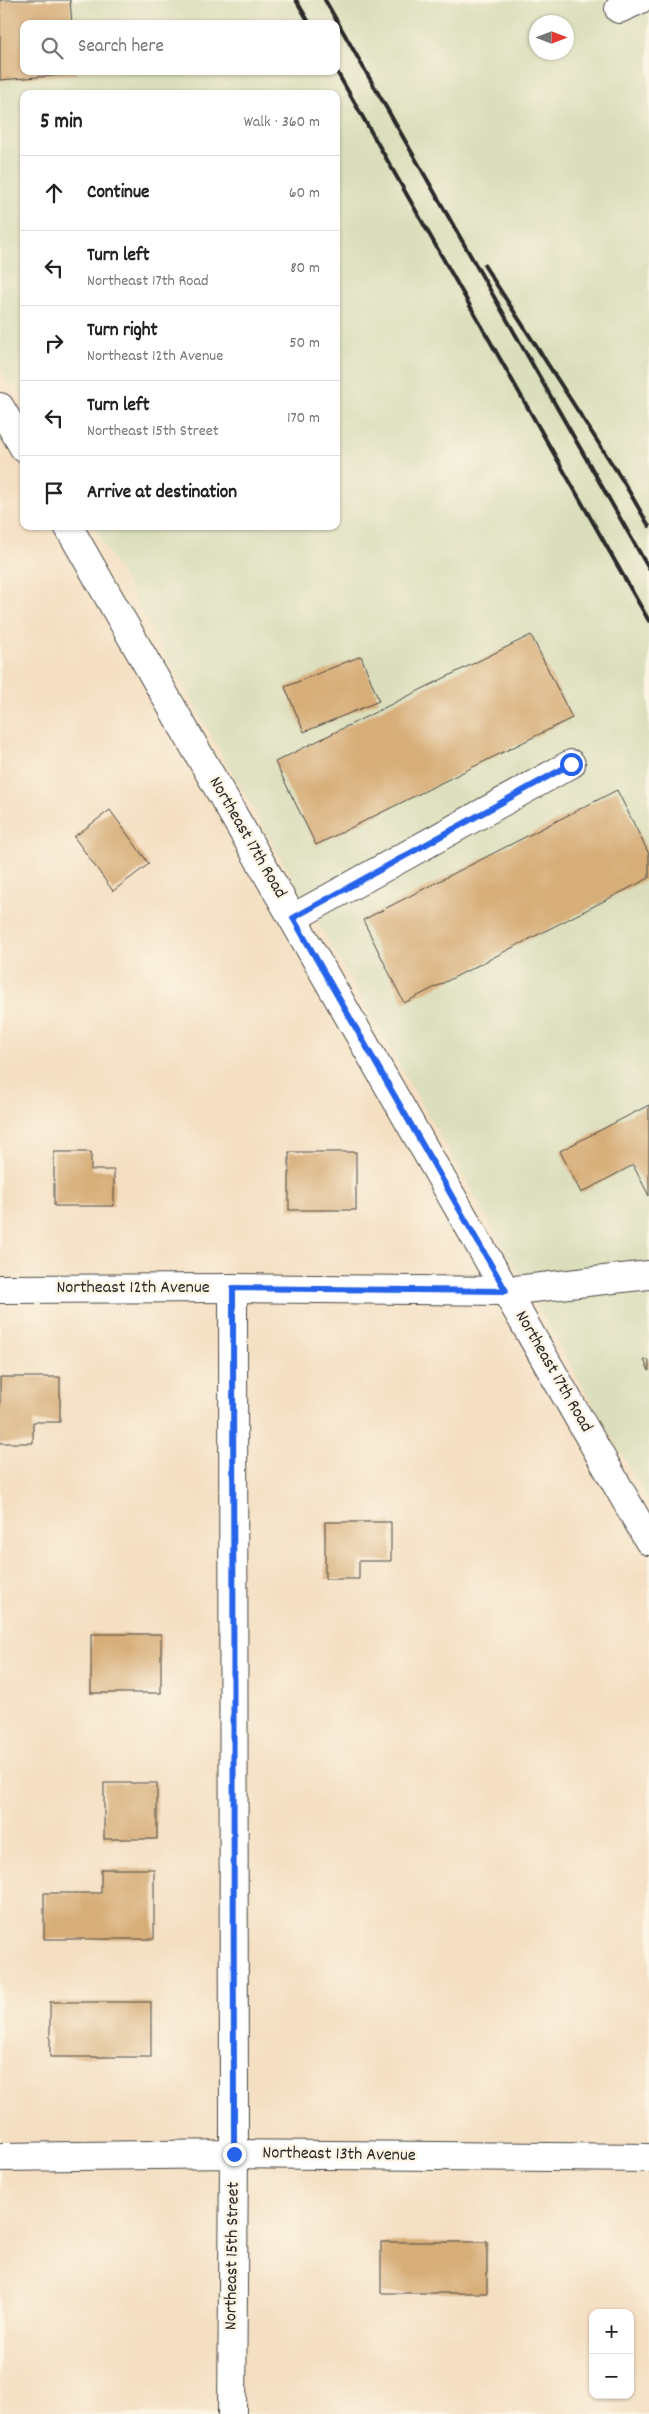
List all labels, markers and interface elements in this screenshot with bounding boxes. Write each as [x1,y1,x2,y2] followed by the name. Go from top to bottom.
[529,15,574,60] north arrow
[20,20,340,75] search box
[38,34,66,62] icon: search
[78,34,164,61] text: Search here
[40,108,83,138] text: 5 min
[244,111,320,134] text: Walk · 360 m
[40,179,68,207] icon: ahead
[87,180,149,207] text: Continue
[289,182,320,205] text: 60 m
[87,243,150,270] text: Turn left
[40,254,68,282] icon: left
[290,257,320,280] text: 80 m
[87,270,209,293] text: Northeast 17th Road
[87,318,158,345] text: Turn right
[40,329,68,357] icon: right
[289,332,320,355] text: 50 m
[87,345,223,368] text: Northeast 12th Avenue
[87,393,150,420] text: Turn left
[40,404,68,432] icon: left
[287,407,320,430] text: 170 m
[87,420,219,443] text: Northeast 15th Street
[40,479,68,507] icon: arrive
[87,480,237,507] text: Arrive at destination
[560,753,583,776] route start
[202,773,292,903] street label: Northeast 17th Road
[56,1276,210,1301] street label: Northeast 12th Avenue
[508,1307,598,1437] street label: Northeast 17th Road
[262,2141,416,2169] street label: Northeast 13th Avenue
[223,2143,246,2166] route end
[219,2181,247,2330] street label: Northeast 15th Street
[589,2309,634,2399] map controls
[589,2309,634,2354] button: +
[589,2354,634,2399] button: −

